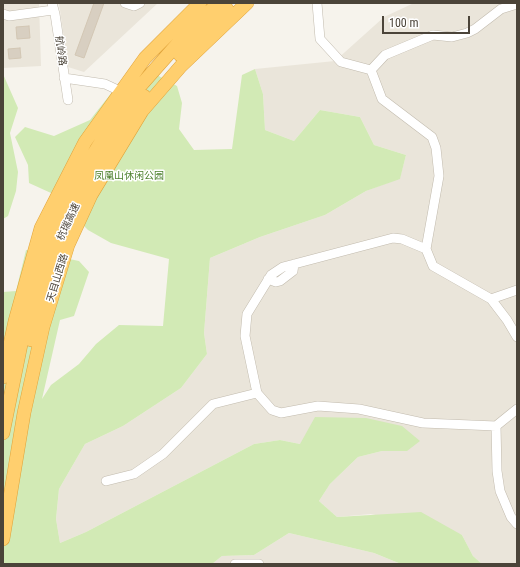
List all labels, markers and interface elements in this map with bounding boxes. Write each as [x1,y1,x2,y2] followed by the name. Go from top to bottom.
[384,8,472,34] scale bar
[389,16,419,30] text: 100 m
[52,35,68,67] street label: 航岭路
[94,170,164,182] park label: 凤凰山休闲公园
[55,201,83,243] street label: 杭瑞高速
[45,252,71,304] street label: 天目山西路

